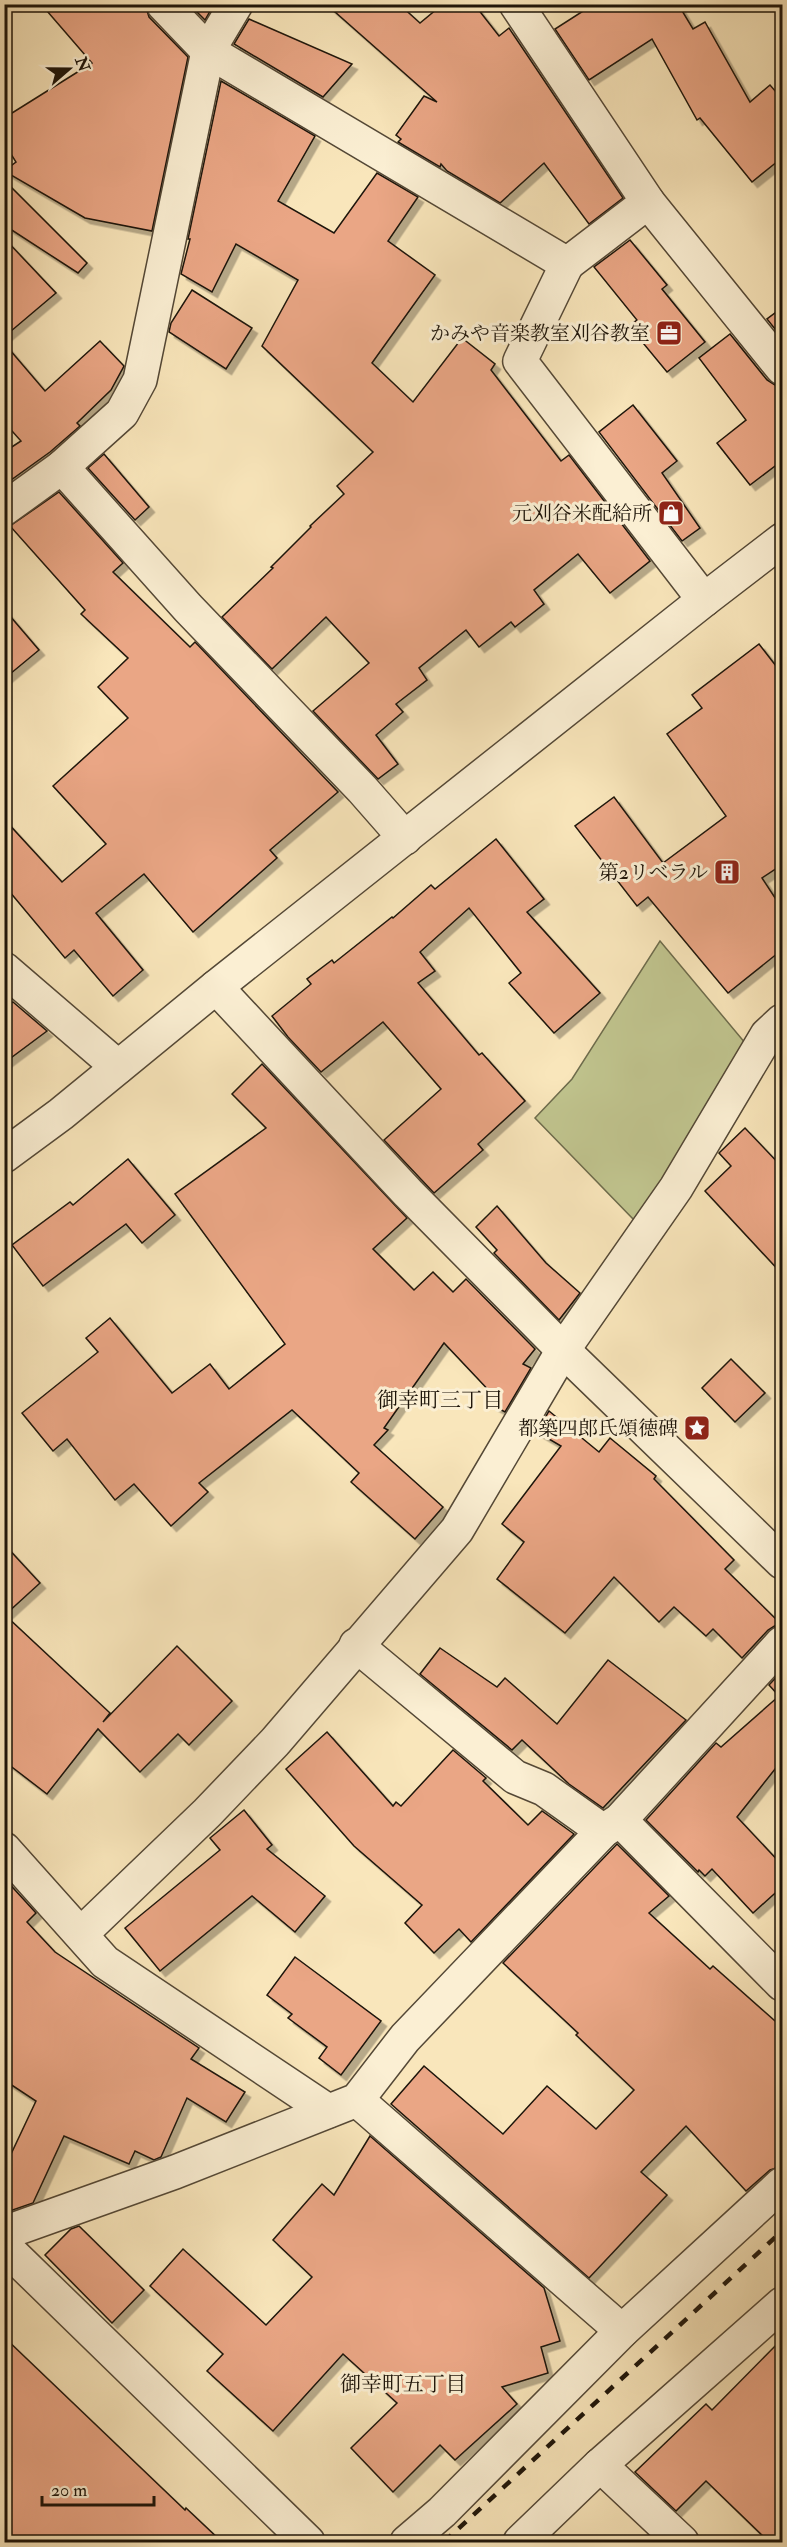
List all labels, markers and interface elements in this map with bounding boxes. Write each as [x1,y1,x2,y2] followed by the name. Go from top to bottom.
[39,39,99,99] north arrow
[70,53,94,75] text: N
[654,318,684,348] office icon: かみや音楽教室刈谷教室
[430,321,650,346] place label: かみや音楽教室刈谷教室
[656,498,686,528] shop icon: 元刈谷米配給所
[512,501,652,526] place label: 元刈谷米配給所
[712,857,742,887] building icon: 第2リベラル
[599,860,708,885] place label: 第2リベラル
[377,1387,503,1414] district label: 御幸町三丁目
[682,1413,712,1443] place icon: 都築四郎氏頌徳碑
[518,1416,678,1441] place label: 都築四郎氏頌徳碑
[340,2371,466,2398] district label: 御幸町五丁目
[42,2469,154,2507] scale bar
[51,2479,87,2502] text: 20 m

